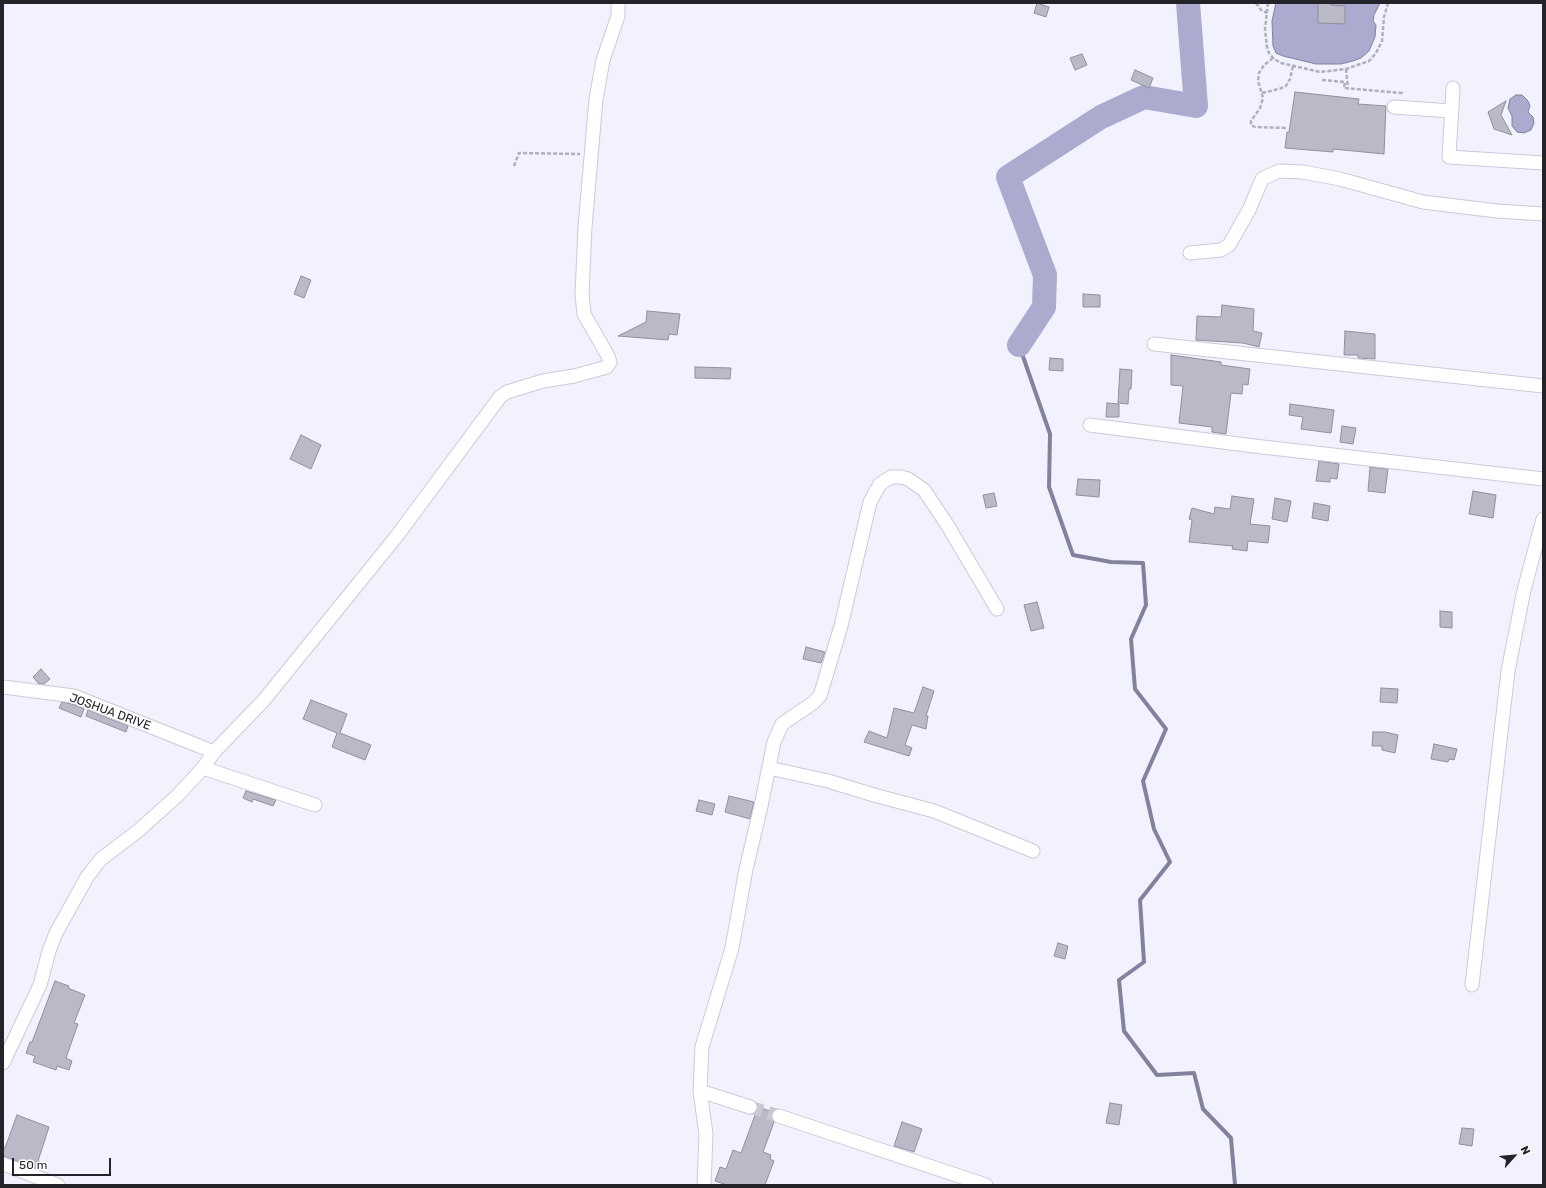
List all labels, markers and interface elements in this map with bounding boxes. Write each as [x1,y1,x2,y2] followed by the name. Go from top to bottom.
[67,691,153,733] street label: JOSHUA DRIVE
[1494,1136,1534,1176] north arrow
[1518,1144,1533,1157] text: N
[14,1150,113,1176] scale bar
[19,1158,47,1172] text: 50 m

